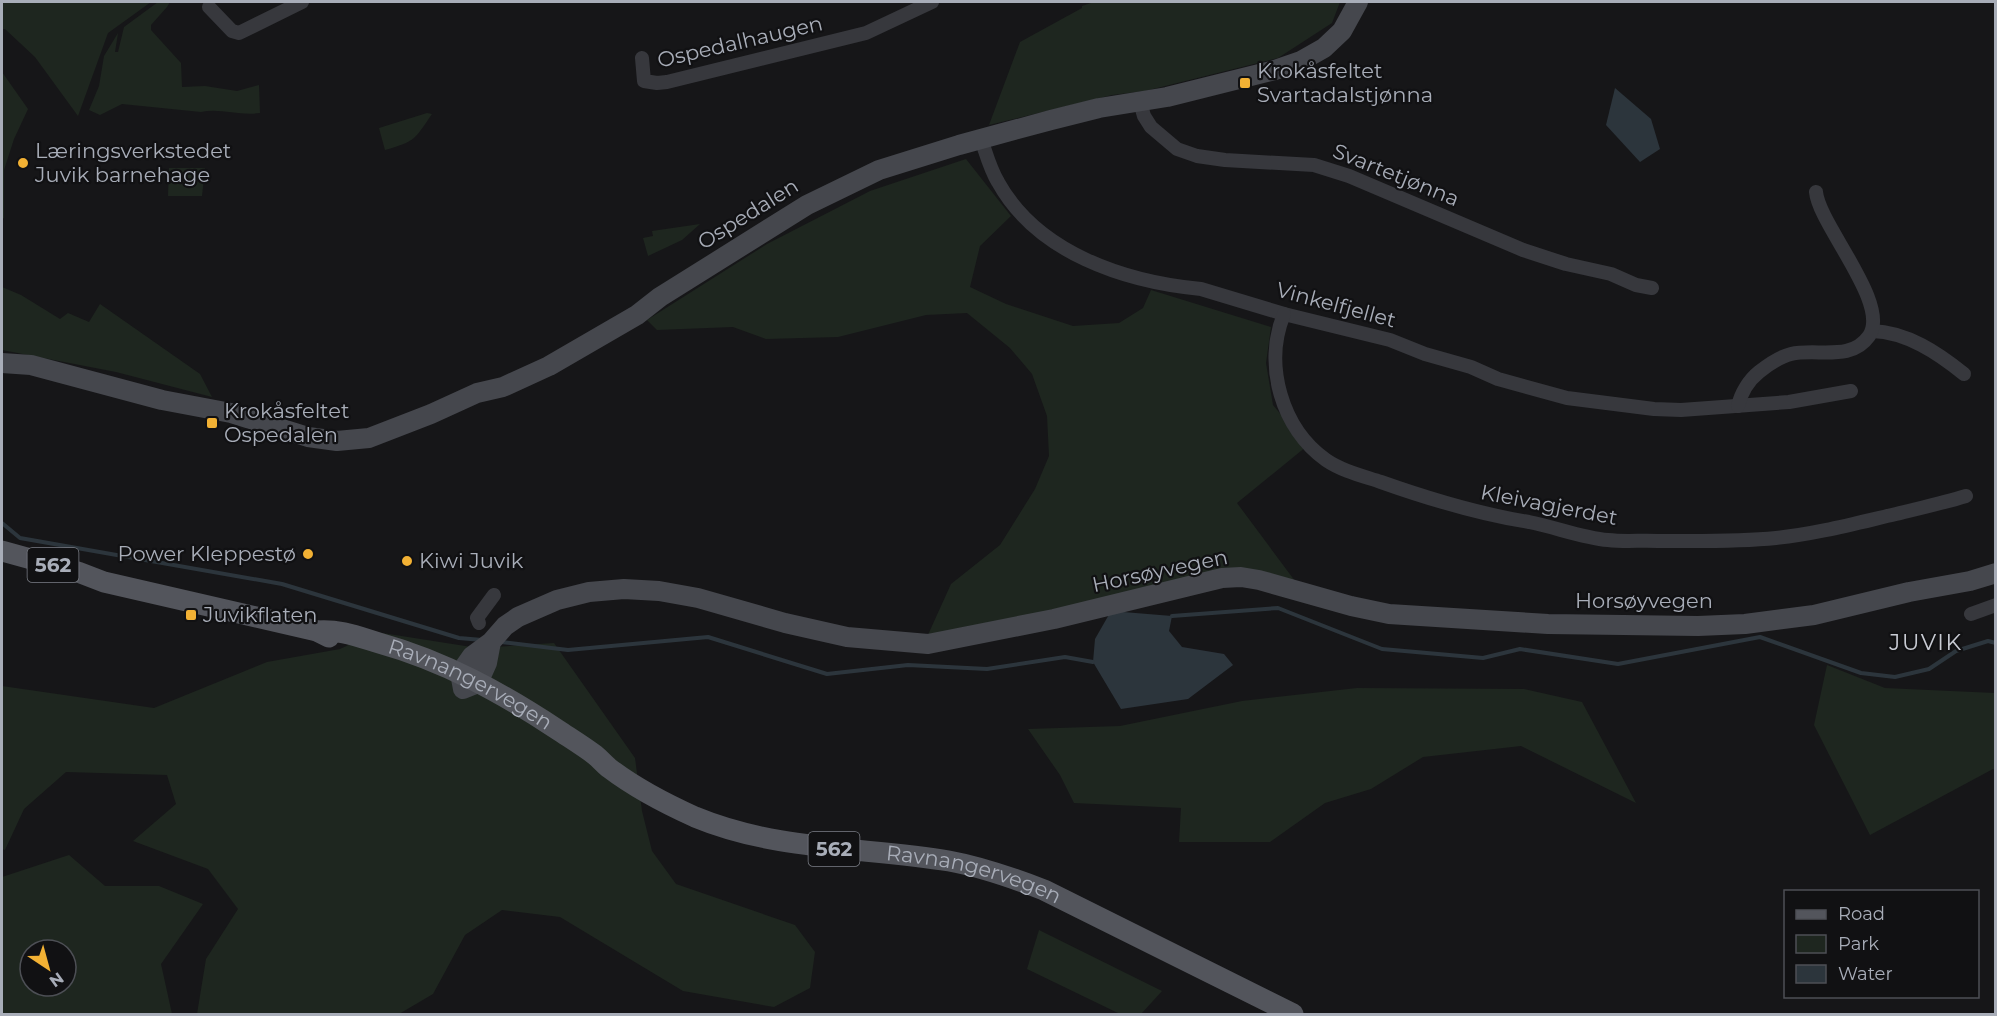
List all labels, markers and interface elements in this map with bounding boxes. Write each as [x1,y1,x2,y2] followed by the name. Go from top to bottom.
[655,10,825,73] street label: Ospedalhaugen
[1257,58,1433,107] place label: Krokåsfeltet Svartadalstjønna
[1238,76,1252,90] marker: Krokåsfeltet Svartadalstjønna
[34,138,231,187] place label: Læringsverkstedet Juvik barnehage
[1329,138,1463,211] street label: Svartetjønna
[16,156,30,170] marker: Læringsverkstedet Juvik barnehage
[693,173,803,254] street label: Ospedalen
[1274,277,1399,332] street label: Vinkelfjellet
[224,398,349,447] place label: Krokåsfeltet Ospedalen
[205,416,219,430] marker: Krokåsfeltet Ospedalen
[1479,479,1620,530] street label: Kleivagjerdet
[118,541,296,566] place label: Power Kleppestø
[1090,544,1230,597] street label: Horsøyvegen
[301,547,315,561] marker: Power Kleppestø
[28,548,78,582] road number: 562
[419,548,524,573] place label: Kiwi Juvik
[400,554,414,568] marker: Kiwi Juvik
[1575,588,1713,613] street label: Horsøyvegen
[202,602,317,627] place label: Juvikflaten
[184,608,198,622] marker: Juvikflaten
[1888,629,1963,656] district label: JUVIK
[385,633,557,735] street label: Ravnangervegen
[808,832,860,866] road number: 562
[885,840,1066,909] street label: Ravnangervegen
[1784,890,1979,998] legend
[1838,903,1885,925] text: Road
[1838,933,1879,955] text: Park
[18,938,78,998] north arrow
[1838,963,1893,985] text: Water
[46,968,67,991] text: N

